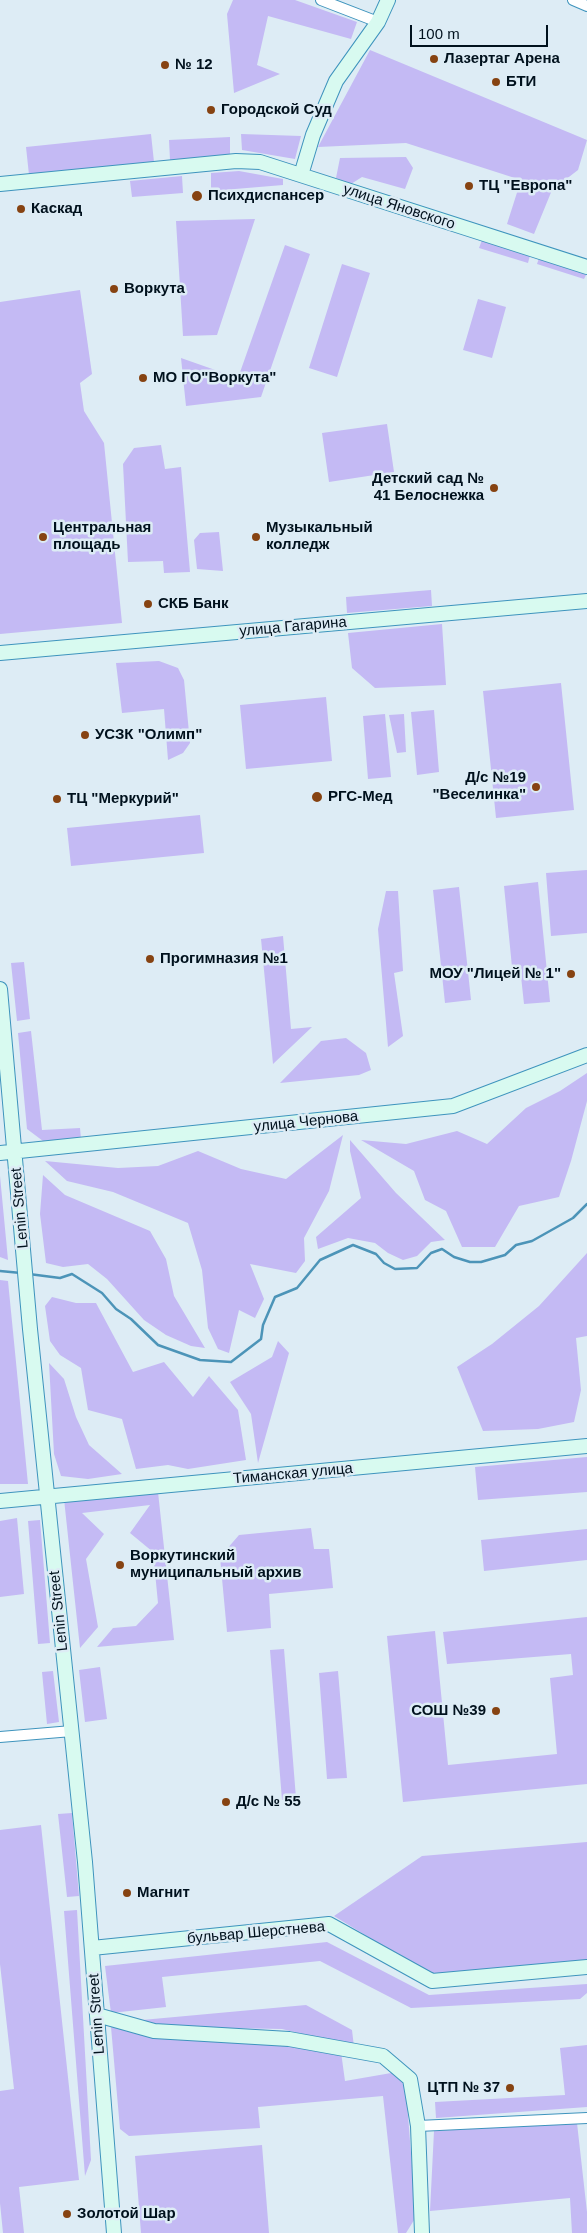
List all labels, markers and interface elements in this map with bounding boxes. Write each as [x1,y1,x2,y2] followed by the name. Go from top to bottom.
[412,15,550,47] scale bar
[418,25,460,42] text: 100 m
[444,50,560,68] place label: Лазертаг Арена
[428,53,440,65] marker: Лазертаг Арена
[175,56,213,74] place label: № 12
[159,59,171,71] marker: № 12
[506,73,536,91] place label: БТИ
[490,76,502,88] marker: БТИ
[221,101,332,119] place label: Городской Суд
[205,104,217,116] marker: Городской Суд
[479,177,572,195] place label: ТЦ "Европа"
[341,180,457,234] street label: улица Яновского
[463,180,475,192] marker: ТЦ "Европа"
[208,187,324,205] place label: Психдиспансер
[190,189,204,203] marker: Психдиспансер
[31,200,82,218] place label: Каскад
[15,203,27,215] marker: Каскад
[124,280,185,298] place label: Воркута
[108,283,120,295] marker: Воркута
[153,369,276,387] place label: МО ГО"Воркута"
[137,372,149,384] marker: МО ГО"Воркута"
[372,470,484,505] place label: Детский сад № 41 Белоснежка
[488,482,500,494] marker: Детский сад № 41 Белоснежка
[53,519,151,554] place label: Центральная площадь
[266,519,373,554] place label: Музыкальный колледж
[37,531,49,543] marker: Центральная площадь
[250,531,262,543] marker: Музыкальный колледж
[158,595,229,613] place label: СКБ Банк
[142,598,154,610] marker: СКБ Банк
[238,613,348,641] street label: улица Гагарина
[95,726,202,744] place label: УСЗК "Олимп"
[79,729,91,741] marker: УСЗК "Олимп"
[432,769,526,804] place label: Д/с №19 "Веселинка"
[530,781,542,793] marker: Д/с №19 "Веселинка"
[328,788,392,806] place label: РГС-Мед
[67,790,179,808] place label: ТЦ "Меркурий"
[310,790,324,804] marker: РГС-Мед
[51,793,63,805] marker: ТЦ "Меркурий"
[160,950,288,968] place label: Прогимназия №1
[144,953,156,965] marker: Прогимназия №1
[430,965,561,983] place label: МОУ "Лицей № 1"
[565,968,577,980] marker: МОУ "Лицей № 1"
[253,1108,359,1136] street label: улица Чернова
[8,1167,32,1249] street label: Lenin Street
[232,1460,354,1488] street label: Тиманская улица
[130,1547,301,1582] place label: Воркутинский муниципальный архив
[114,1559,126,1571] marker: Воркутинский муниципальный архив
[46,1570,72,1652] street label: Lenin Street
[411,1702,486,1720] place label: СОШ №39
[490,1705,502,1717] marker: СОШ №39
[236,1793,301,1811] place label: Д/с № 55
[220,1796,232,1808] marker: Д/с № 55
[137,1884,190,1902] place label: Магнит
[121,1887,133,1899] marker: Магнит
[186,1918,326,1948] street label: бульвар Шерстнева
[85,1973,109,2055] street label: Lenin Street
[427,2079,500,2097] place label: ЦТП № 37
[504,2082,516,2094] marker: ЦТП № 37
[77,2205,176,2223] place label: Золотой Шар
[61,2208,73,2220] marker: Золотой Шар

